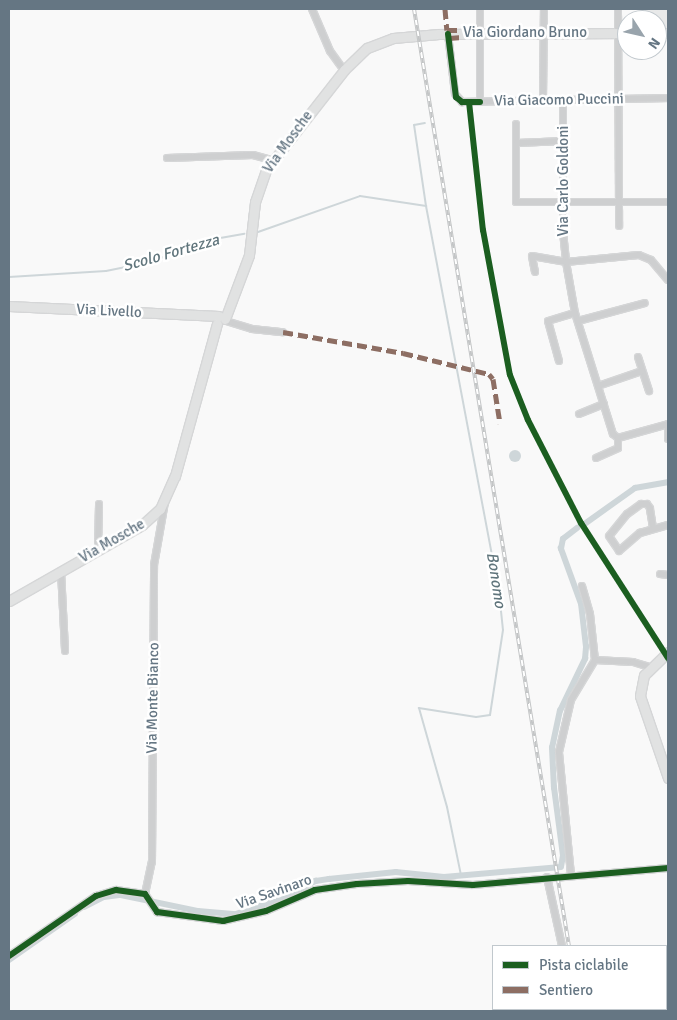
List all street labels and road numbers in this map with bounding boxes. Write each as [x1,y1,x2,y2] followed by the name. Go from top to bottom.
[463,24,587,42] street label: Via Giordano Bruno
[494,90,624,110] street label: Via Giacomo Puccini
[259,107,317,177] street label: Via Mosche
[555,126,573,236] street label: Via Carlo Goldoni
[76,300,142,322] street label: Via Livello
[76,515,148,567] street label: Via Mosche
[143,642,163,754] street label: Via Monte Bianco
[234,871,314,913] street label: Via Savinaro

